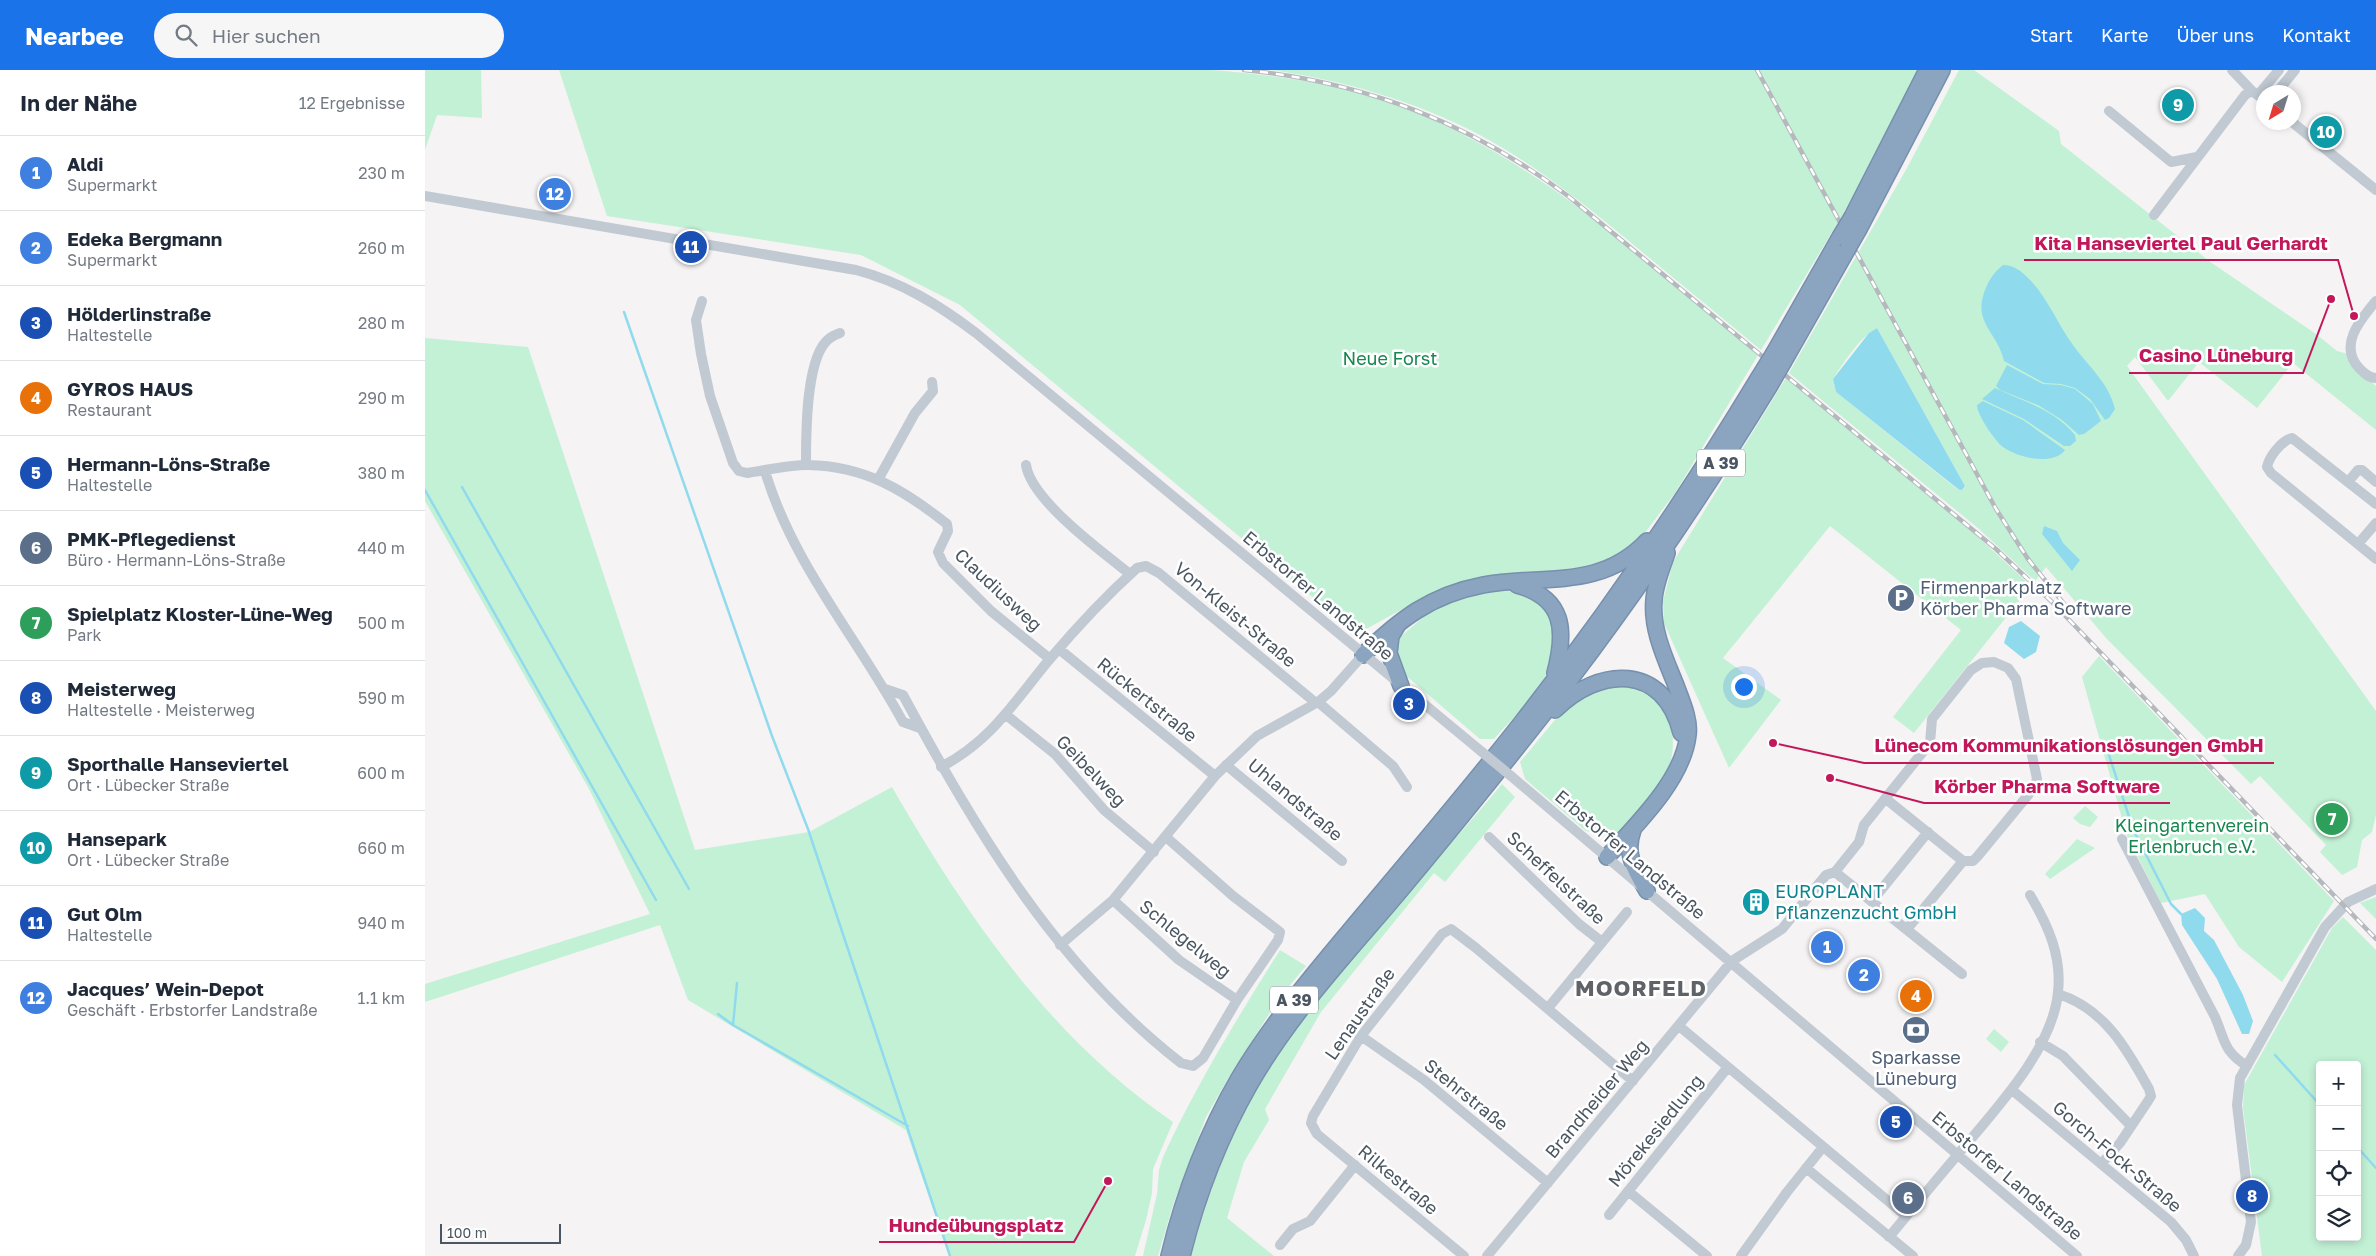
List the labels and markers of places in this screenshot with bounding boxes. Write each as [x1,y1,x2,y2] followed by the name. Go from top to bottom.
[2162,86,2194,124] pin: 9
[2310,113,2342,151] pin: 10
[539,175,571,213] pin: 12
[2024,226,2338,260] callout: Kita Hanseviertel Paul Gerhardt
[675,228,707,266] pin: 11
[2129,339,2303,373] callout: Casino Lüneburg
[1920,576,2132,619] place label: Firmenparkplatz Körber Pharma Software
[1886,583,1916,613] parking icon: Firmenparkplatz Körber Pharma Software
[1393,685,1425,723] pin: 3
[1864,729,2274,763] callout: Lünecom Kommunikationslösungen GmbH
[1924,769,2170,803] callout: Körber Pharma Software
[2316,800,2348,838] pin: 7
[1775,880,1957,923] place label: EUROPLANT Pflanzenzucht GmbH
[1741,887,1771,917] building icon: EUROPLANT Pflanzenzucht GmbH
[1811,928,1843,966] pin: 1
[1848,956,1880,994] pin: 2
[1900,977,1932,1015] pin: 4
[1901,1015,1931,1045] bank icon: Sparkasse Lüneburg
[1871,1046,1961,1089] place label: Sparkasse Lüneburg
[1880,1103,1912,1141] pin: 5
[2236,1177,2268,1215] pin: 8
[1892,1179,1924,1217] pin: 6
[879,1208,1074,1242] callout: Hundeübungsplatz

